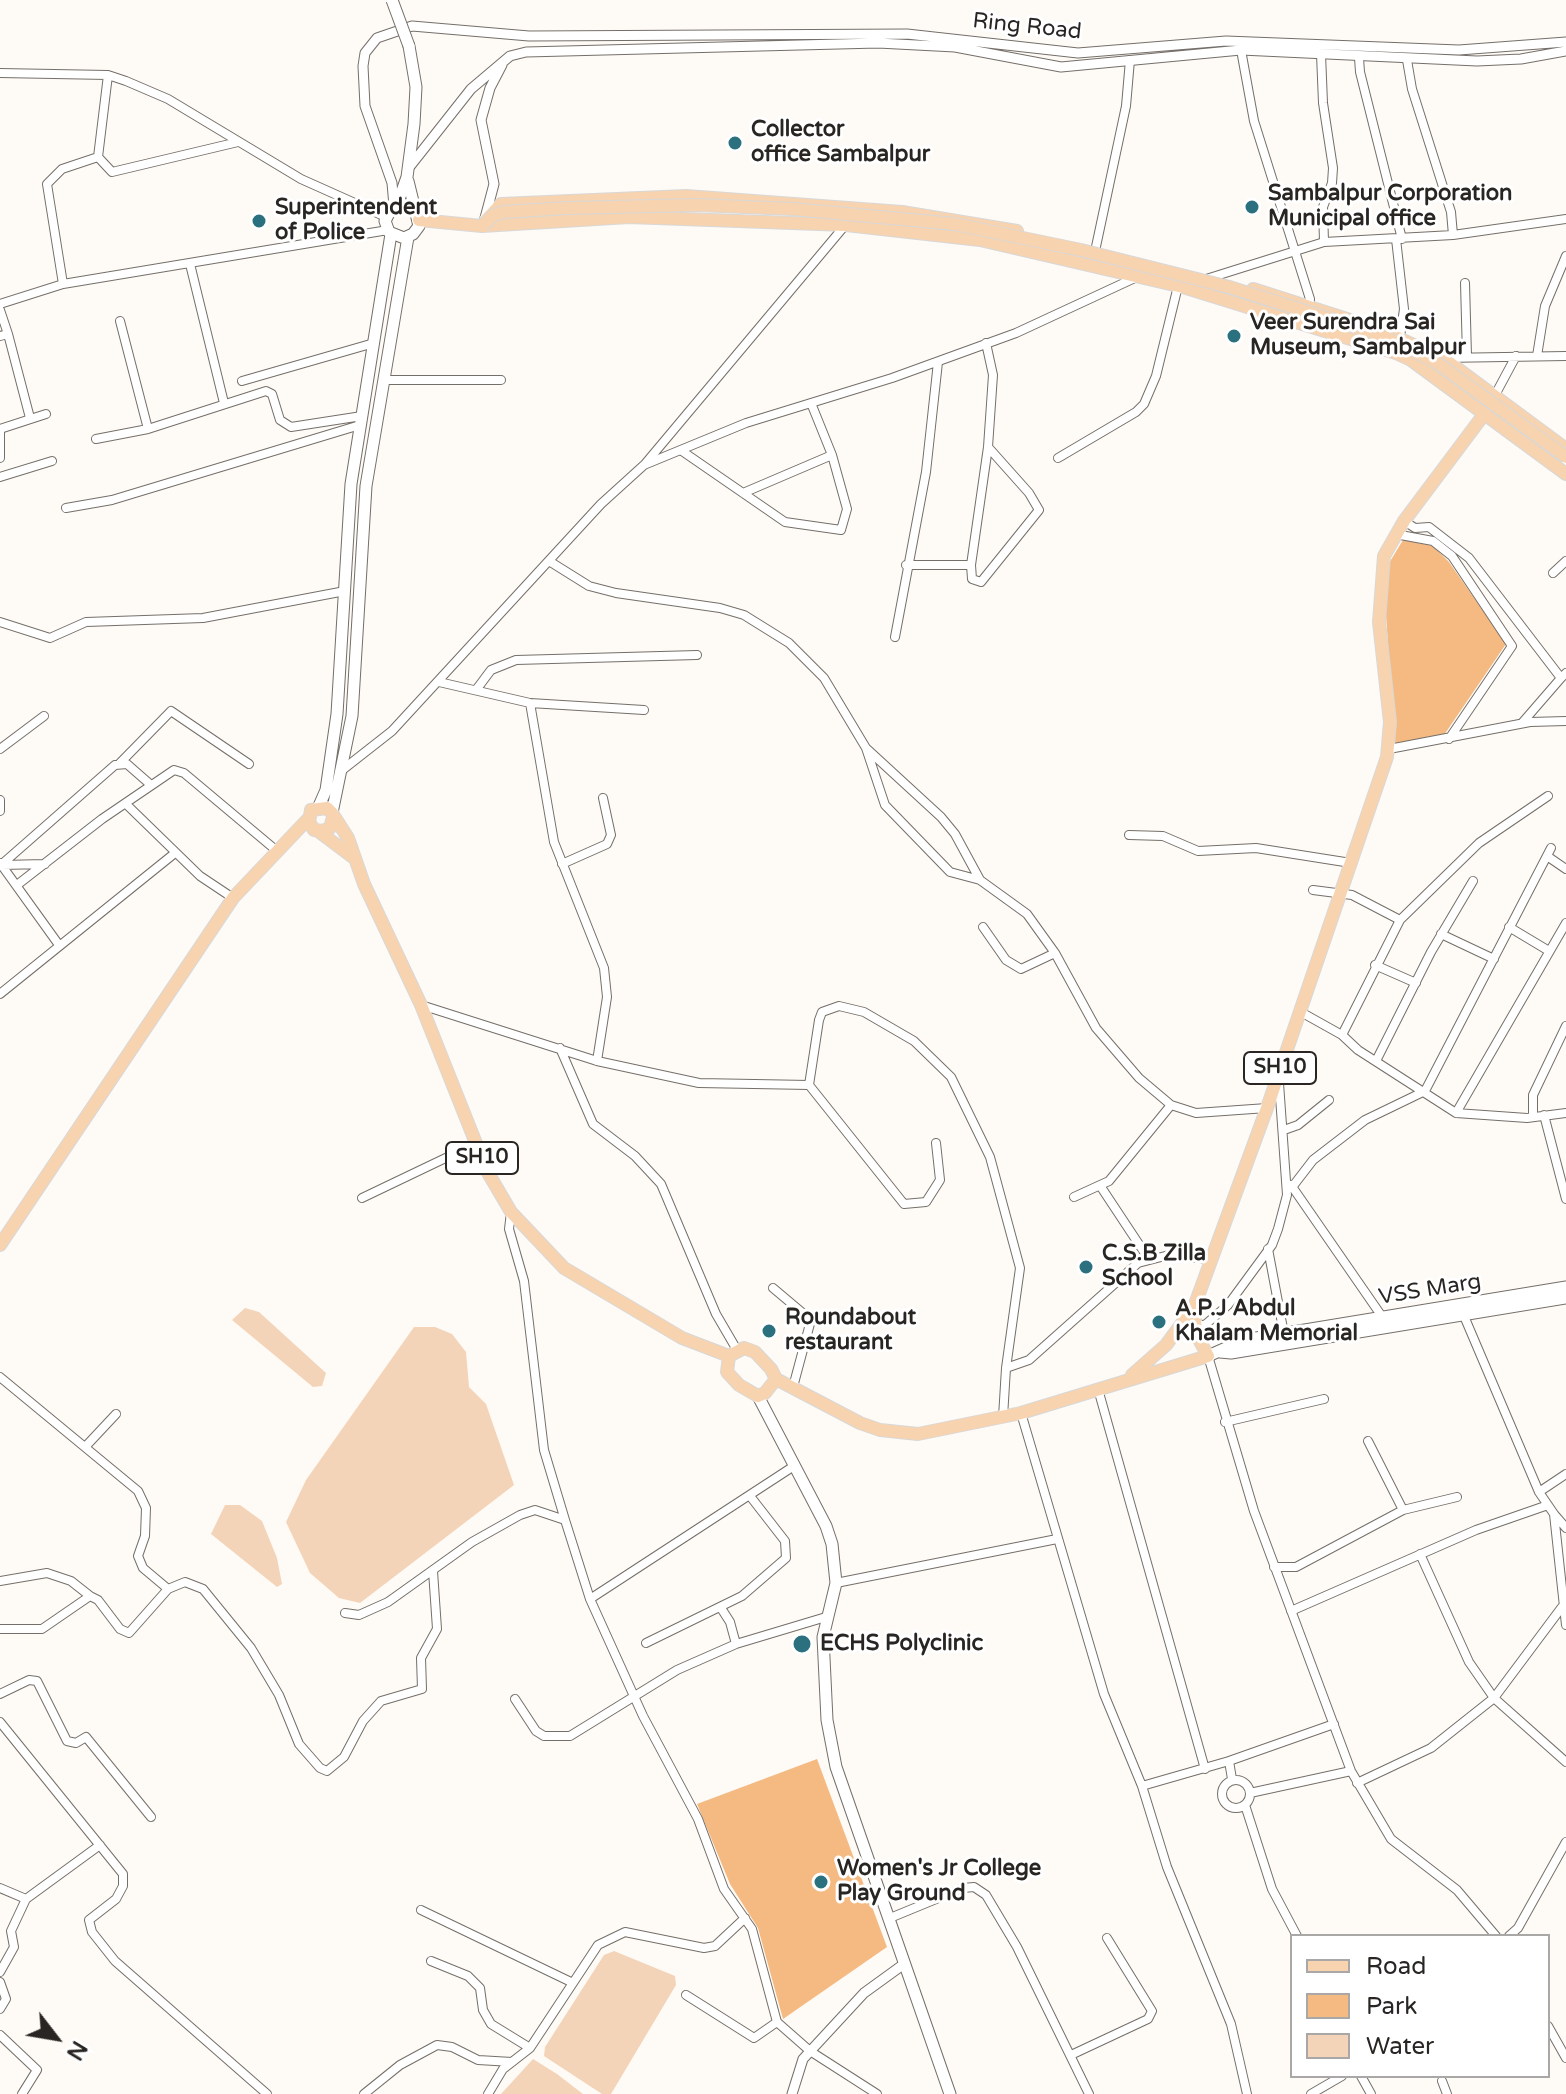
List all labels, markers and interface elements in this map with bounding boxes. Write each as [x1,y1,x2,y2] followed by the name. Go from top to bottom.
[971,8,1083,46] street label: Ring Road
[751,117,930,168] place label: Collector office Sambalpur
[726,134,744,152] marker: Collector office Sambalpur
[1268,181,1512,232] place label: Sambalpur Corporation Municipal office
[275,195,437,246] place label: Superintendent of Police
[1243,198,1261,216] marker: Sambalpur Corporation Municipal office
[250,212,268,230] marker: Superintendent of Police
[1250,310,1466,362] place label: Veer Surendra Sai Museum, Sambalpur
[1225,327,1243,345] marker: Veer Surendra Sai Museum, Sambalpur
[1244,1052,1316,1084] road number: SH10
[446,1142,518,1174] road number: SH10
[1102,1241,1206,1292] place label: C.S.B Zilla School
[1077,1258,1095,1276] marker: C.S.B Zilla School
[1377,1269,1483,1311] street label: VSS Marg
[1175,1296,1358,1348] place label: A.P.J Abdul Khalam Memorial
[785,1305,916,1356] place label: Roundabout restaurant
[1150,1313,1168,1331] marker: A.P.J Abdul Khalam Memorial
[760,1322,778,1340] marker: Roundabout restaurant
[820,1631,983,1657] place label: ECHS Polyclinic
[791,1633,813,1655] marker: ECHS Polyclinic
[837,1856,1041,1908] place label: Women's Jr College Play Ground
[812,1873,830,1891] marker: Women's Jr College Play Ground
[1290,1934,1550,2078] legend
[1366,1952,1426,1981] text: Road
[1366,1992,1417,2021] text: Park
[16,1998,96,2078] north arrow
[1366,2032,1434,2061] text: Water
[61,2036,92,2065] text: N

